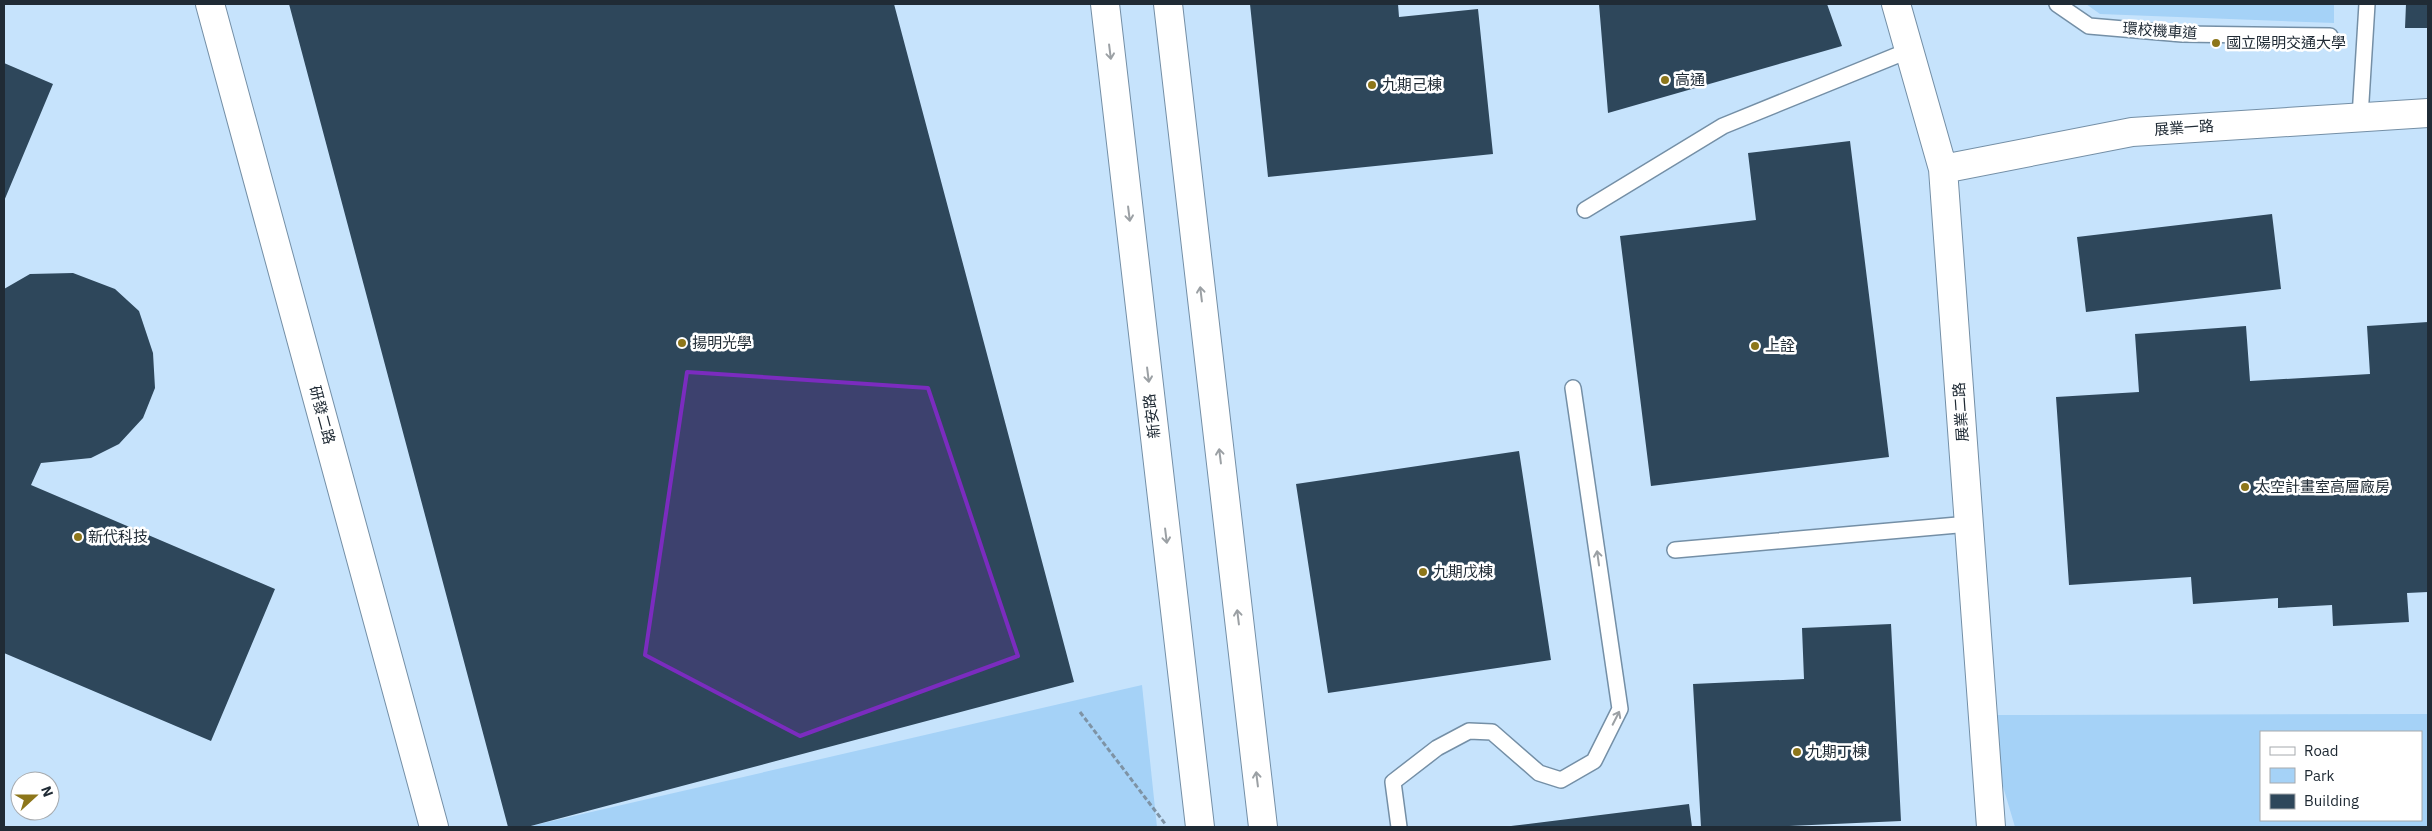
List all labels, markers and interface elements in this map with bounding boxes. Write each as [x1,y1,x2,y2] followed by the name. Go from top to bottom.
[2122,18,2198,43] street label: 環校機車道
[2226,33,2346,52] place label: 國立陽明交通大學
[2210,37,2222,49] marker: 國立陽明交通大學
[1105,44,1115,60] one-way arrow
[1675,70,1705,89] place label: 高通
[1659,74,1671,86] marker: 高通
[1382,75,1442,94] place label: 九期己棟
[1366,79,1378,91] marker: 九期己棟
[2153,116,2215,139] street label: 展業一路
[1124,205,1134,221] one-way arrow
[1196,287,1206,303] one-way arrow
[692,333,752,352] place label: 揚明光學
[1765,336,1795,355] place label: 上詮
[676,337,688,349] marker: 揚明光學
[1749,340,1761,352] marker: 上詮
[1143,367,1153,383] one-way arrow
[1949,381,1972,443] street label: 展業二路
[306,383,339,446] street label: 研發二路
[1139,393,1164,440] street label: 新安路
[1215,448,1225,464] one-way arrow
[2255,477,2390,496] place label: 太空計畫室高層廠房
[2239,481,2251,493] marker: 太空計畫室高層廠房
[88,527,148,546] place label: 新代科技
[1161,528,1171,544] one-way arrow
[72,531,84,543] marker: 新代科技
[1593,550,1603,566] one-way arrow
[1433,562,1493,581] place label: 九期戊棟
[1417,566,1429,578] marker: 九期戊棟
[1233,610,1243,626] one-way arrow
[1611,710,1621,725] one-way arrow
[2260,731,2422,821] legend
[2304,741,2339,760] text: Road
[1807,742,1867,761] place label: 九期丁棟
[1791,746,1803,758] marker: 九期丁棟
[2304,766,2334,785] text: Park
[10,771,60,821] north arrow
[1252,771,1262,787] one-way arrow
[37,783,57,799] text: N
[2304,791,2359,810] text: Building

